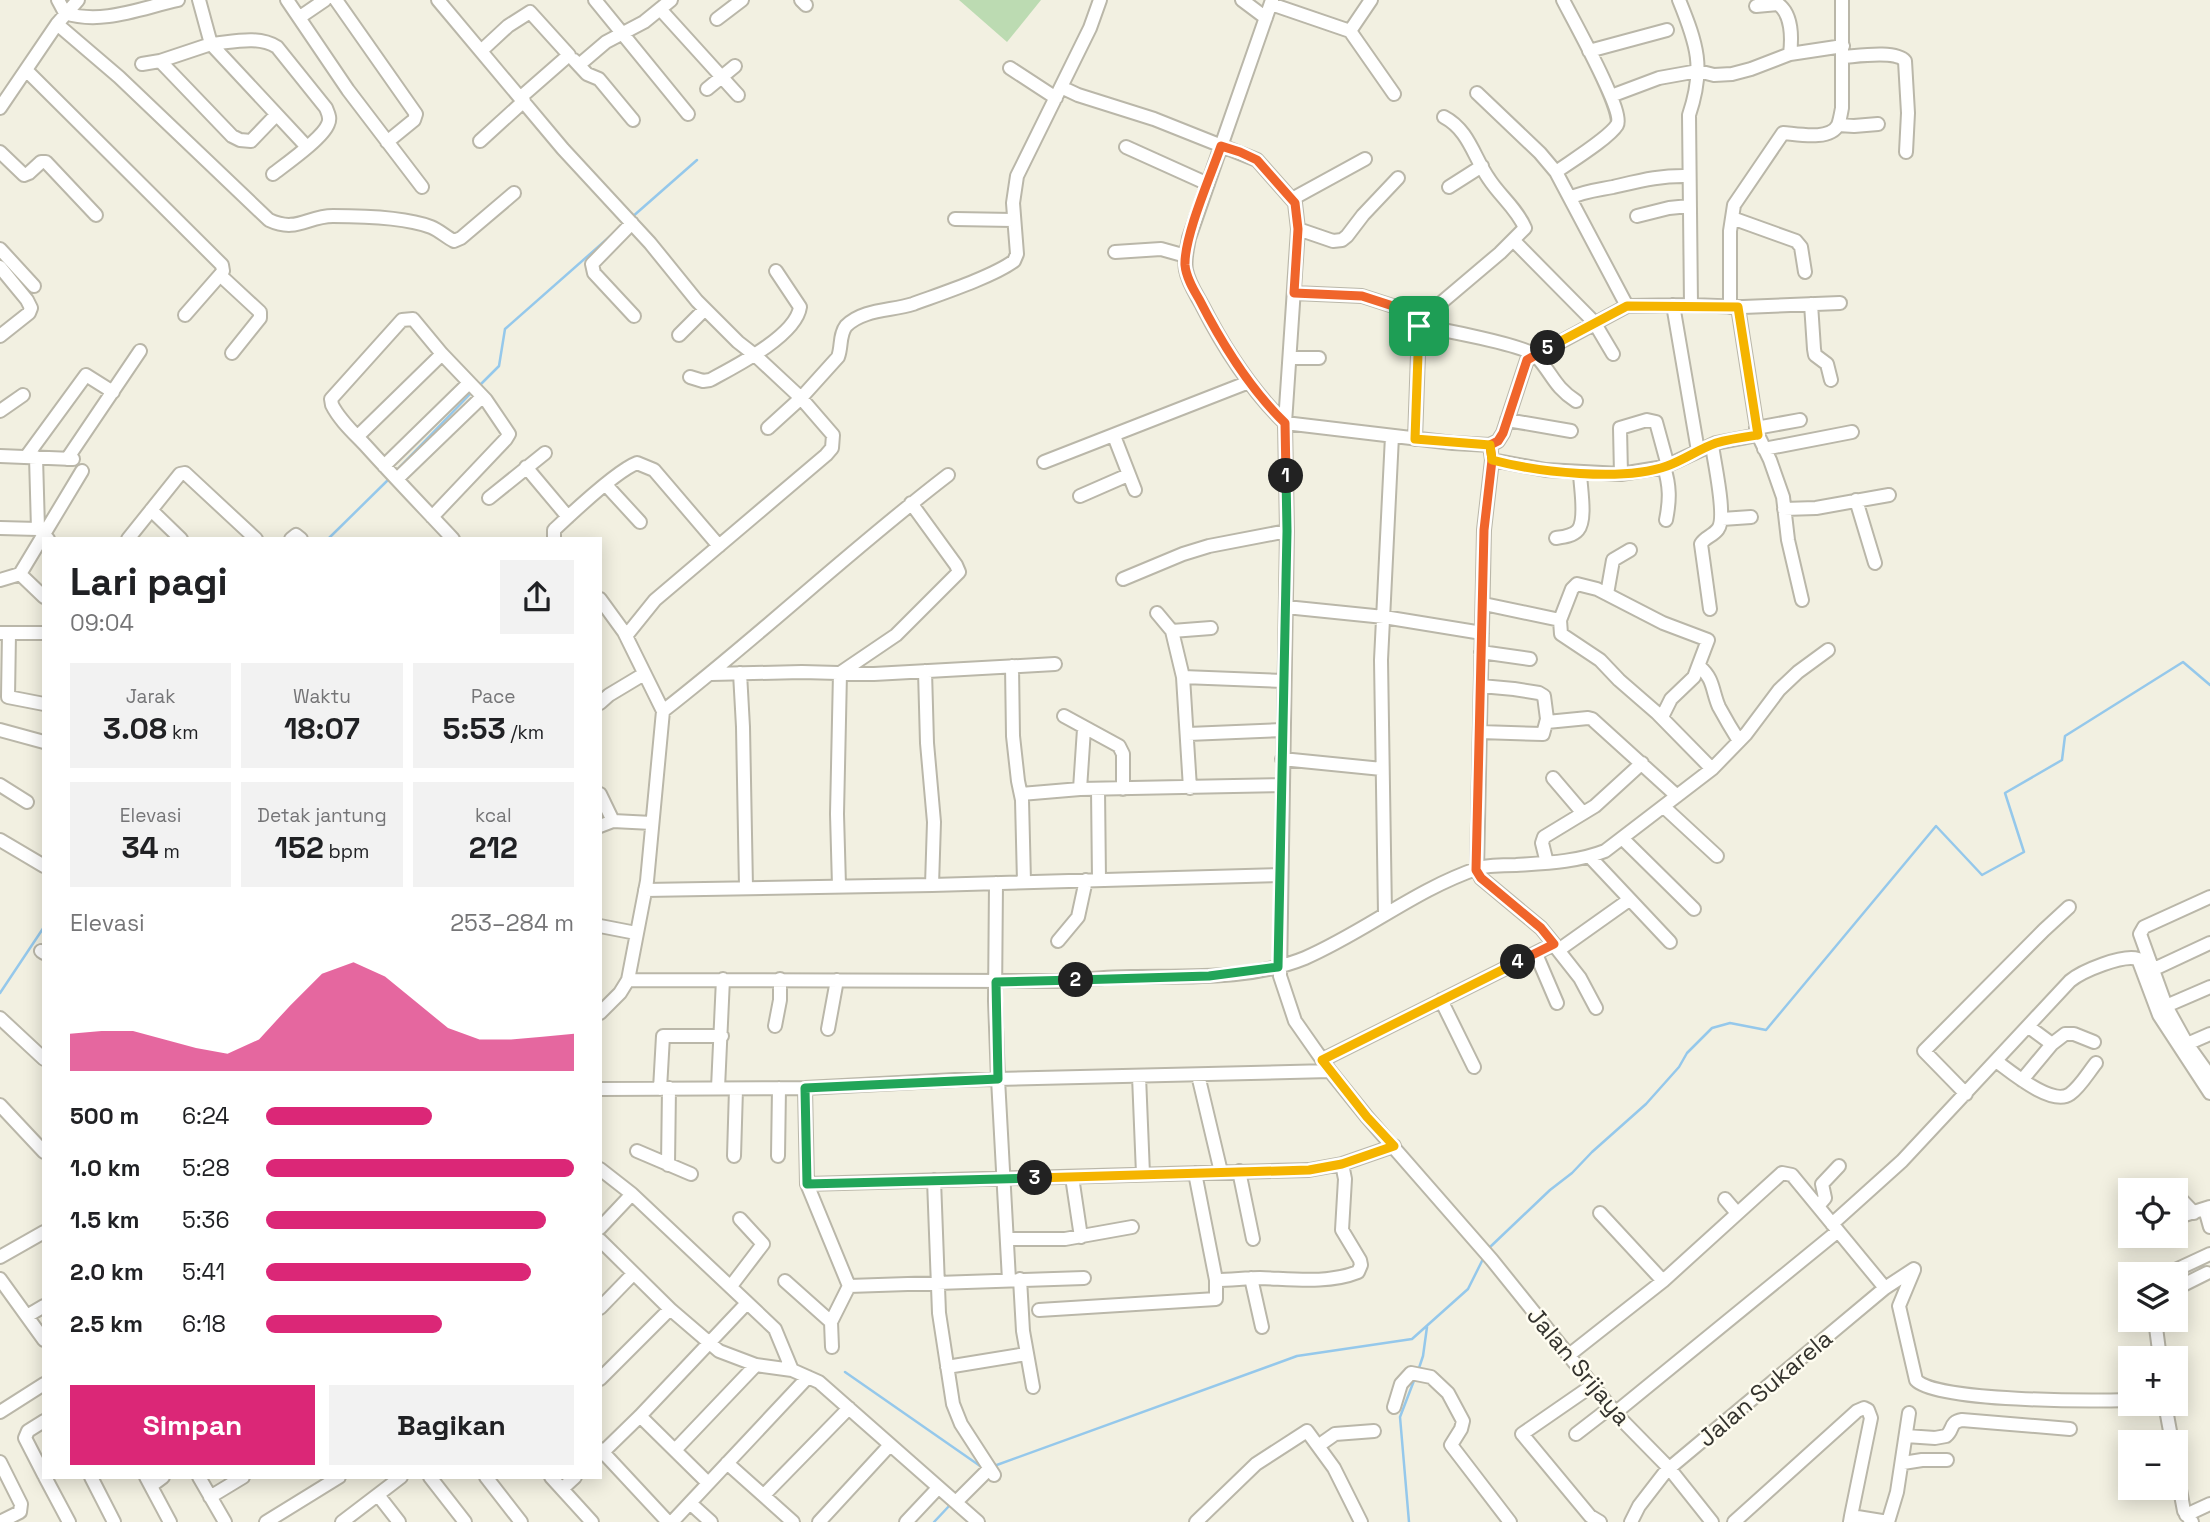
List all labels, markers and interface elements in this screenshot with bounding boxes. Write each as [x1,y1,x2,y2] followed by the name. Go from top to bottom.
[1389,296,1449,356] pin
[1400,307,1438,345] icon: arrive
[1530,330,1566,366] pin: 5
[1542,335,1553,360] text: 5
[1268,458,1304,494] pin: 1
[1281,463,1290,488] text: 1
[70,558,228,606] text: Lari pagi
[500,560,574,634] button: share
[70,608,134,638] text: 09:04
[126,684,176,709] text: Jarak
[293,684,351,709] text: Waktu
[471,684,516,709] text: Pace
[103,709,167,748] text: 3.08
[284,709,360,748] text: 18:07
[442,709,506,748] text: 5:53
[167,720,199,745] text: km
[506,720,544,745] text: /km
[120,803,182,828] text: Elevasi
[257,803,387,828] text: Detak jantung
[475,803,512,828] text: kcal
[121,828,159,867] text: 34
[275,828,324,867] text: 152
[469,828,518,867] text: 212
[159,839,180,864] text: m
[324,839,369,864] text: bpm
[70,908,145,938] text: Elevasi
[450,908,574,938] text: 253–284 m
[1500,944,1536,979] pin: 4
[1511,949,1524,974] text: 4
[1058,962,1094,998] pin: 2
[1070,967,1081,992] text: 2
[70,1101,139,1131] text: 500 m
[182,1101,229,1131] text: 6:24
[70,1153,140,1183] text: 1.0 km
[182,1153,230,1183] text: 5:28
[1018,1160,1052,1196] pin: 3
[1029,1165,1040,1190] text: 3
[2118,1178,2188,1500] map controls
[2118,1178,2188,1248] button: locate
[70,1205,140,1235] text: 1.5 km
[182,1205,230,1235] text: 5:36
[70,1257,144,1287] text: 2.0 km
[182,1257,225,1287] text: 5:41
[2118,1262,2188,1332] button: layers
[1520,1300,1638,1432] street label: Jalan Srijaya
[70,1309,143,1339] text: 2.5 km
[182,1309,226,1339] text: 6:18
[1691,1323,1839,1453] street label: Jalan Sukarela
[2118,1346,2188,1416] button: +
[70,1385,315,1465] button: Simpan
[329,1385,574,1465] button: Bagikan
[2118,1430,2188,1500] button: −

